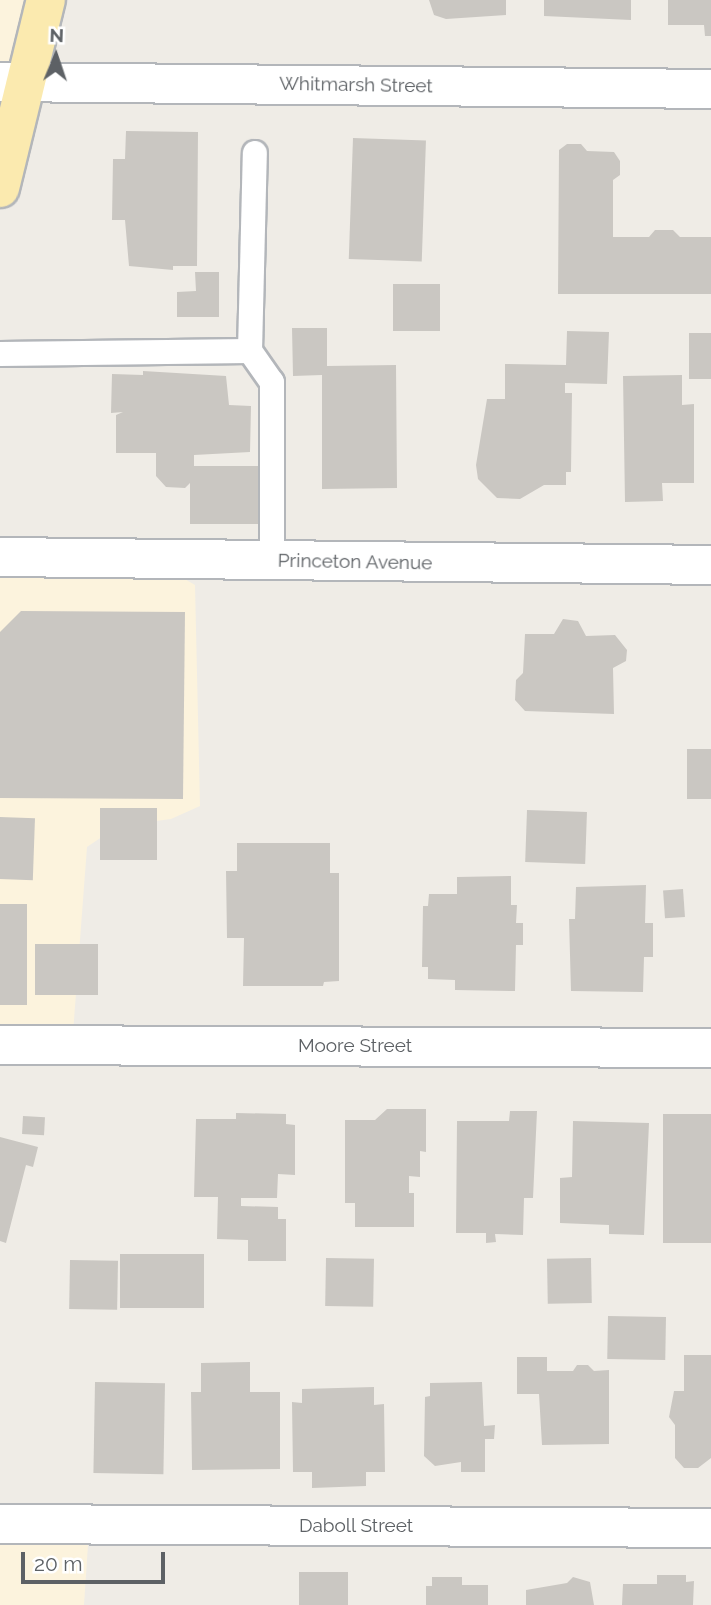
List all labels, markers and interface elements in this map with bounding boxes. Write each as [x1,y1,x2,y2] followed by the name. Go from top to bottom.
[21,21,91,91] north arrow
[49,24,64,46] text: N
[279,72,433,98] street label: Whitmarsh Street
[277,549,433,575] street label: Princeton Avenue
[298,1035,412,1057] street label: Moore Street
[299,1515,413,1537] street label: Daboll Street
[24,1538,168,1582] scale bar
[34,1551,82,1576] text: 20 m

